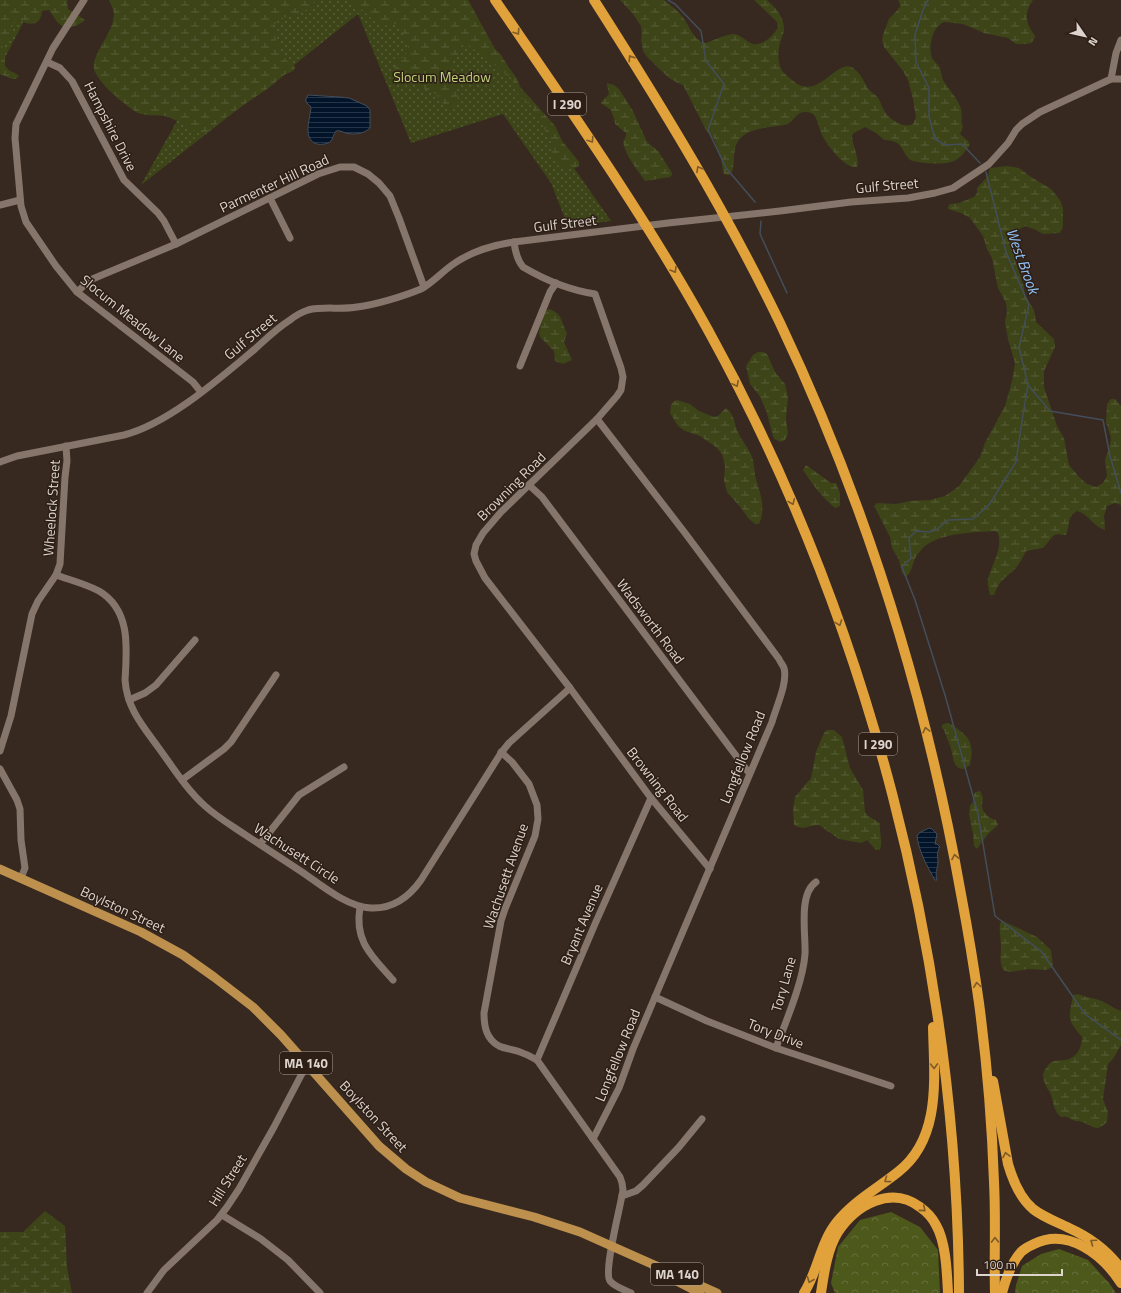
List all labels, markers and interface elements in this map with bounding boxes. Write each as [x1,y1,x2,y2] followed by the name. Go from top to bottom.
[1065,16,1105,56] north arrow
[512,28,520,35] one-way arrow
[1085,34,1102,49] text: N
[628,55,636,62] one-way arrow
[393,66,491,87] park label: Slocum Meadow
[79,78,143,174] street label: Hampshire Drive
[548,93,586,115] road number: I 290
[586,136,593,143] one-way arrow
[216,148,332,218] street label: Parmenter Hill Road
[696,166,703,173] one-way arrow
[855,172,919,198] street label: Gulf Street
[532,209,598,237] street label: Gulf Street
[1001,225,1046,299] water label: West Brook
[669,266,677,273] one-way arrow
[76,269,190,367] street label: Slocum Meadow Lane
[219,308,281,364] street label: Gulf Street
[732,380,739,387] one-way arrow
[472,447,550,525] street label: Browning Road
[37,459,65,557] street label: Wheelock Street
[787,498,795,505] one-way arrow
[612,574,690,668] street label: Wadsworth Road
[834,619,842,626] one-way arrow
[714,708,770,806] street label: Longfellow Road
[922,727,931,734] one-way arrow
[859,733,897,755] road number: I 290
[622,742,694,826] street label: Browning Road
[250,817,344,889] street label: Wachusett Circle
[477,820,533,932] street label: Wachusett Avenue
[951,854,959,860] one-way arrow
[77,880,169,938] street label: Boylston Street
[554,880,608,968] street label: Bryant Avenue
[765,954,801,1014] street label: Tory Lane
[972,982,981,988] one-way arrow
[589,1006,645,1104] street label: Longfellow Road
[745,1013,807,1053] street label: Tory Drive
[280,1052,332,1074] road number: MA 140
[930,1063,938,1069] one-way arrow
[335,1075,413,1157] street label: Boylston Street
[203,1150,251,1210] street label: Hill Street
[1003,1152,1011,1158] one-way arrow
[885,1175,892,1182] one-way arrow
[919,1205,926,1212] one-way arrow
[991,1237,999,1243] one-way arrow
[1091,1240,1098,1247] one-way arrow
[977,1251,1062,1277] scale bar
[983,1255,1016,1274] text: 100 m
[651,1263,703,1285] road number: MA 140
[807,1275,815,1283] one-way arrow

